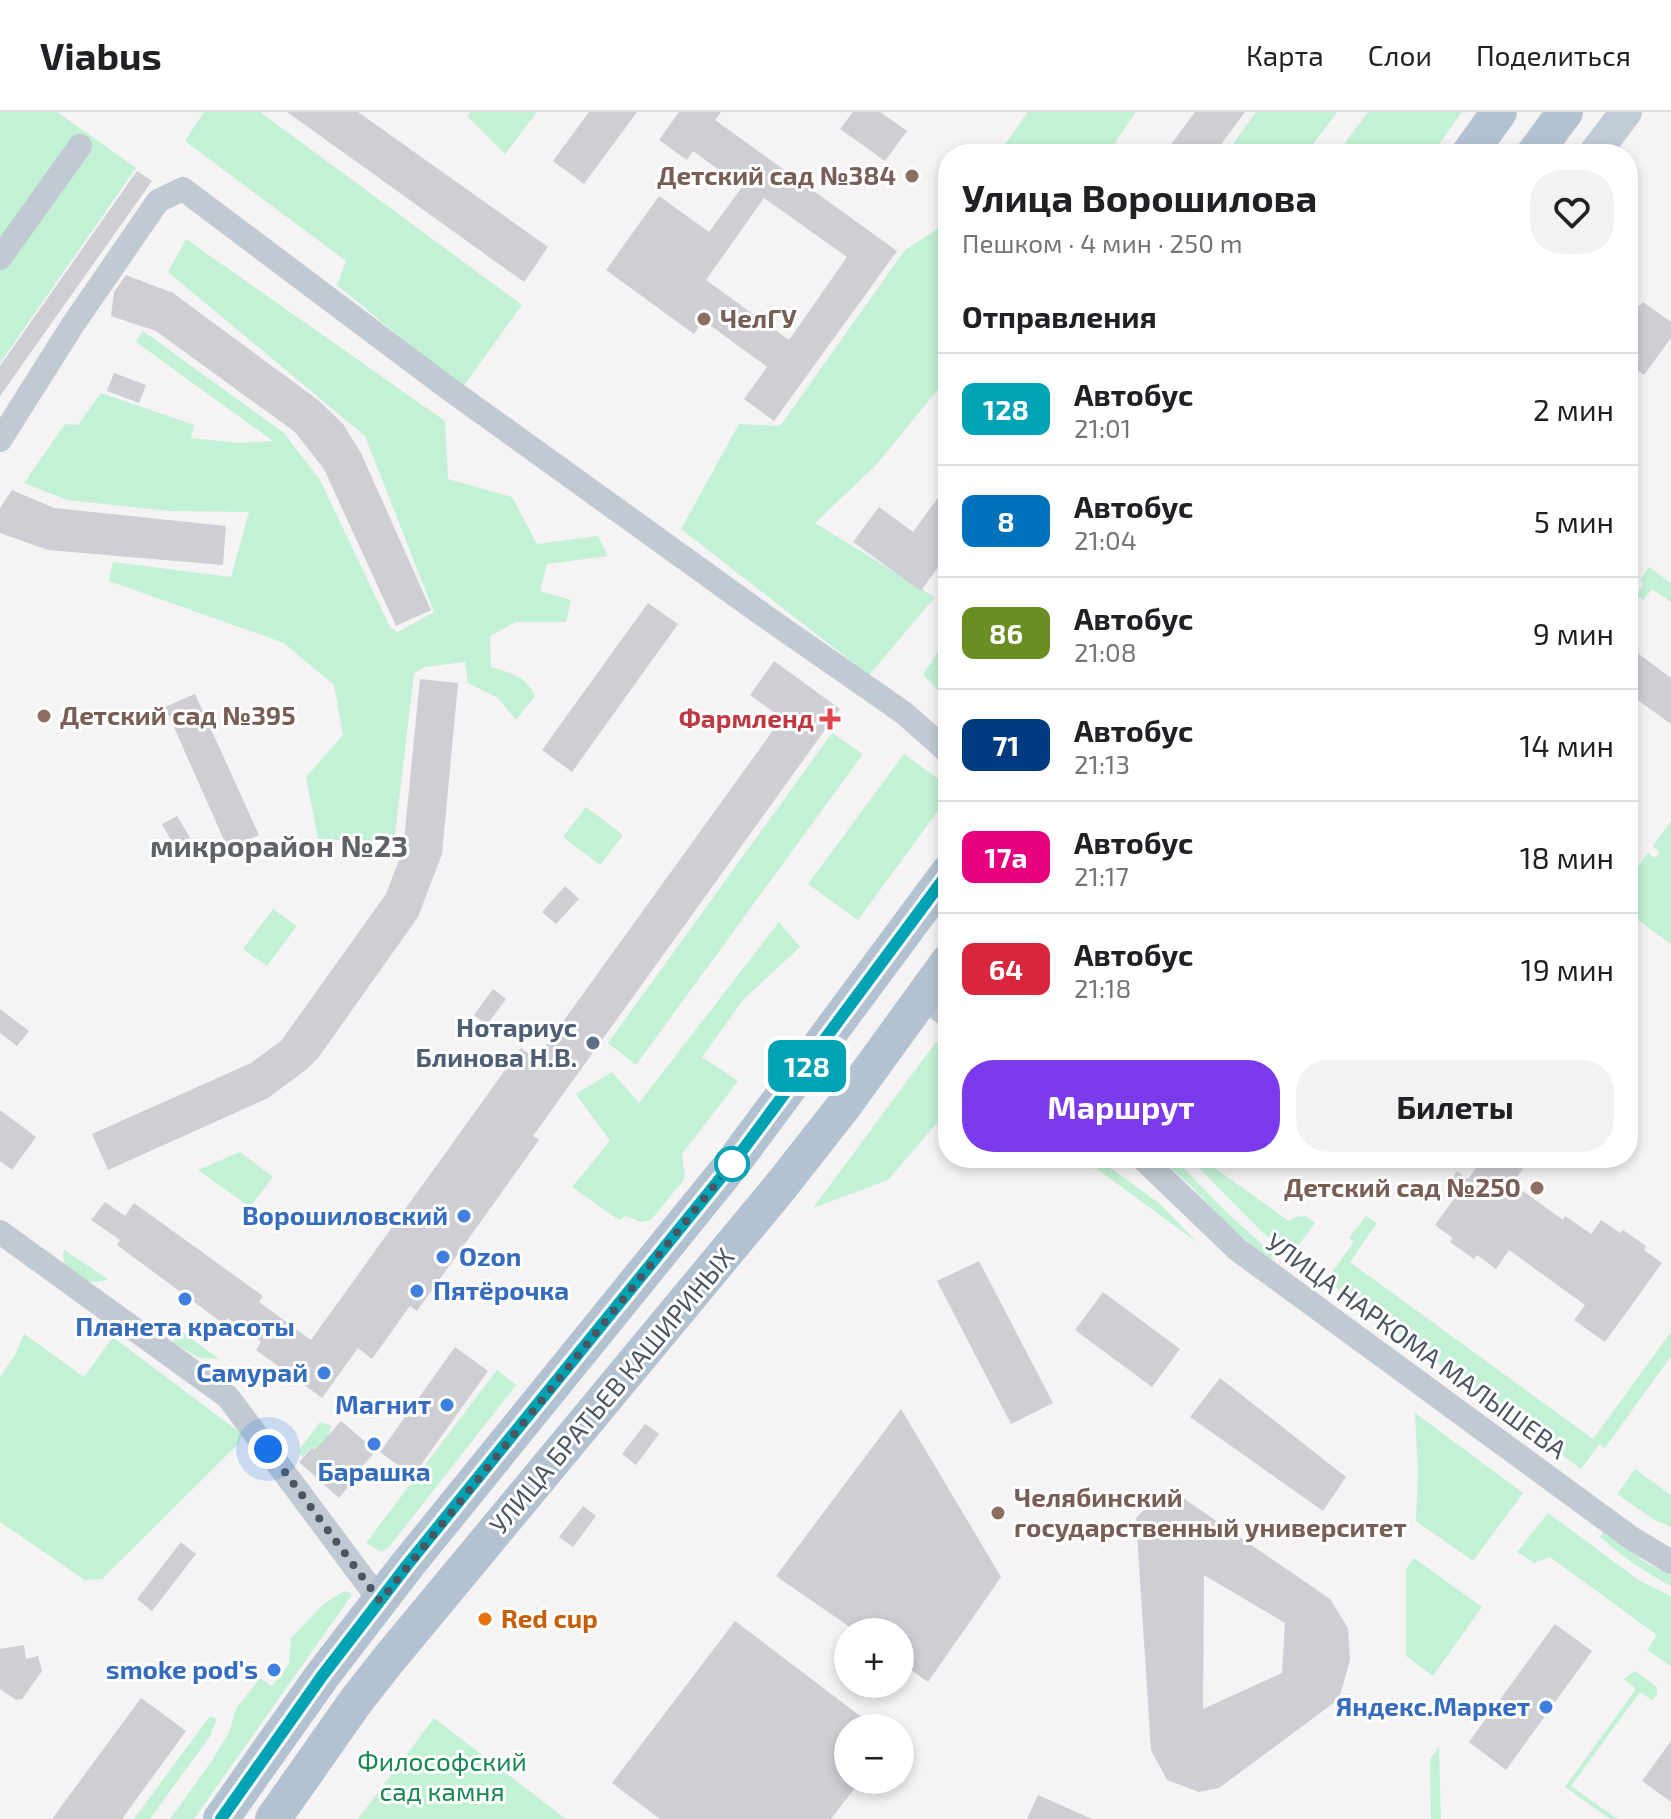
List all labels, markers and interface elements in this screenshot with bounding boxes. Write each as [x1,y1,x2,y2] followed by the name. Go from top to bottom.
[40,32,162,78] text: Viabus
[1246,38,1324,72] text: Карта
[1368,38,1432,72] text: Слои
[1476,38,1631,72] text: Поделиться
[657,159,896,190] place label: Детский сад №384
[903,167,921,185] marker: Детский сад №384
[1530,170,1614,254] button: heart
[962,174,1317,220] text: Улица Ворошилова
[962,227,1242,258] text: Пешком · 4 мин · 250 m
[962,298,1157,334] text: Отправления
[720,302,797,333] place label: ЧелГУ
[695,310,713,328] marker: ЧелГУ
[1074,376,1193,412] text: Автобус
[1533,391,1614,427] text: 2 мин
[983,392,1029,426] text: 128
[1074,412,1131,443] text: 21:01
[1074,488,1193,524] text: Автобус
[1534,503,1614,539] text: 5 мин
[997,504,1015,538] text: 8
[1074,524,1137,555] text: 21:04
[1074,600,1193,636] text: Автобус
[1533,615,1614,651] text: 9 мин
[989,616,1023,650] text: 86
[1074,636,1137,667] text: 21:08
[60,699,296,730] place label: Детский сад №395
[679,702,814,733] place label: Фармленд
[35,707,53,725] marker: Детский сад №395
[821,710,839,728] marker: Фармленд
[1074,712,1193,748] text: Автобус
[1519,727,1614,763] text: 14 мин
[993,728,1019,762] text: 71
[1074,748,1130,779] text: 21:13
[1074,824,1193,860] text: Автобус
[150,827,408,863] district label: микрорайон №23
[1520,839,1614,875] text: 18 мин
[985,840,1027,874] text: 17a
[1074,860,1129,891] text: 21:17
[1074,936,1193,972] text: Автобус
[1521,951,1614,987] text: 19 мин
[989,952,1023,986] text: 64
[1074,972,1131,1003] text: 21:18
[416,1011,577,1072] place label: Нотариус Блинова Н.В.
[584,1034,602,1052] marker: Нотариус Блинова Н.В.
[761,1040,853,1092] line badge: 128
[784,1049,830,1083] text: 128
[962,1060,1280,1152] button: Маршрут
[1296,1060,1614,1152] button: Билеты
[715,1147,749,1181] unlabelled marker
[1284,1171,1521,1202] place label: Детский сад №250
[1528,1179,1546,1197] marker: Детский сад №250
[242,1199,448,1230] place label: Ворошиловский
[455,1207,473,1225] marker: Ворошиловский
[1261,1225,1573,1464] street label: УЛИЦА НАРКОМА МАЛЫШЕВА
[459,1240,521,1271] place label: Ozon
[482,1241,740,1539] street label: УЛИЦА БРАТЬЕВ КАШИРИНЫХ
[434,1248,452,1266] marker: Ozon
[433,1274,569,1305] place label: Пятёрочка
[408,1282,426,1300] marker: Пятёрочка
[176,1290,194,1308] marker: Планета красоты
[75,1310,295,1341] place label: Планета красоты
[196,1356,308,1387] place label: Самурай
[315,1364,333,1382] marker: Самурай
[335,1388,431,1419] place label: Магнит
[438,1396,456,1414] marker: Магнит
[248,1429,288,1469] your location
[365,1435,383,1453] marker: Барашка
[317,1455,431,1486] place label: Барашка
[1014,1481,1407,1542] place label: Челябинский государственный университет
[989,1504,1007,1522] marker: Челябинский государственный университет
[501,1602,598,1633] place label: Red cup
[476,1610,494,1628] marker: Red cup
[834,1618,914,1794] map controls
[834,1618,914,1698] button: +
[106,1653,258,1684] place label: smoke pod's
[265,1661,283,1679] marker: smoke pod's
[1336,1690,1530,1721] place label: Яндекс.Маркет
[1537,1698,1555,1716] marker: Яндекс.Маркет
[834,1714,914,1794] button: −
[357,1745,527,1806] park label: Философский сад камня

